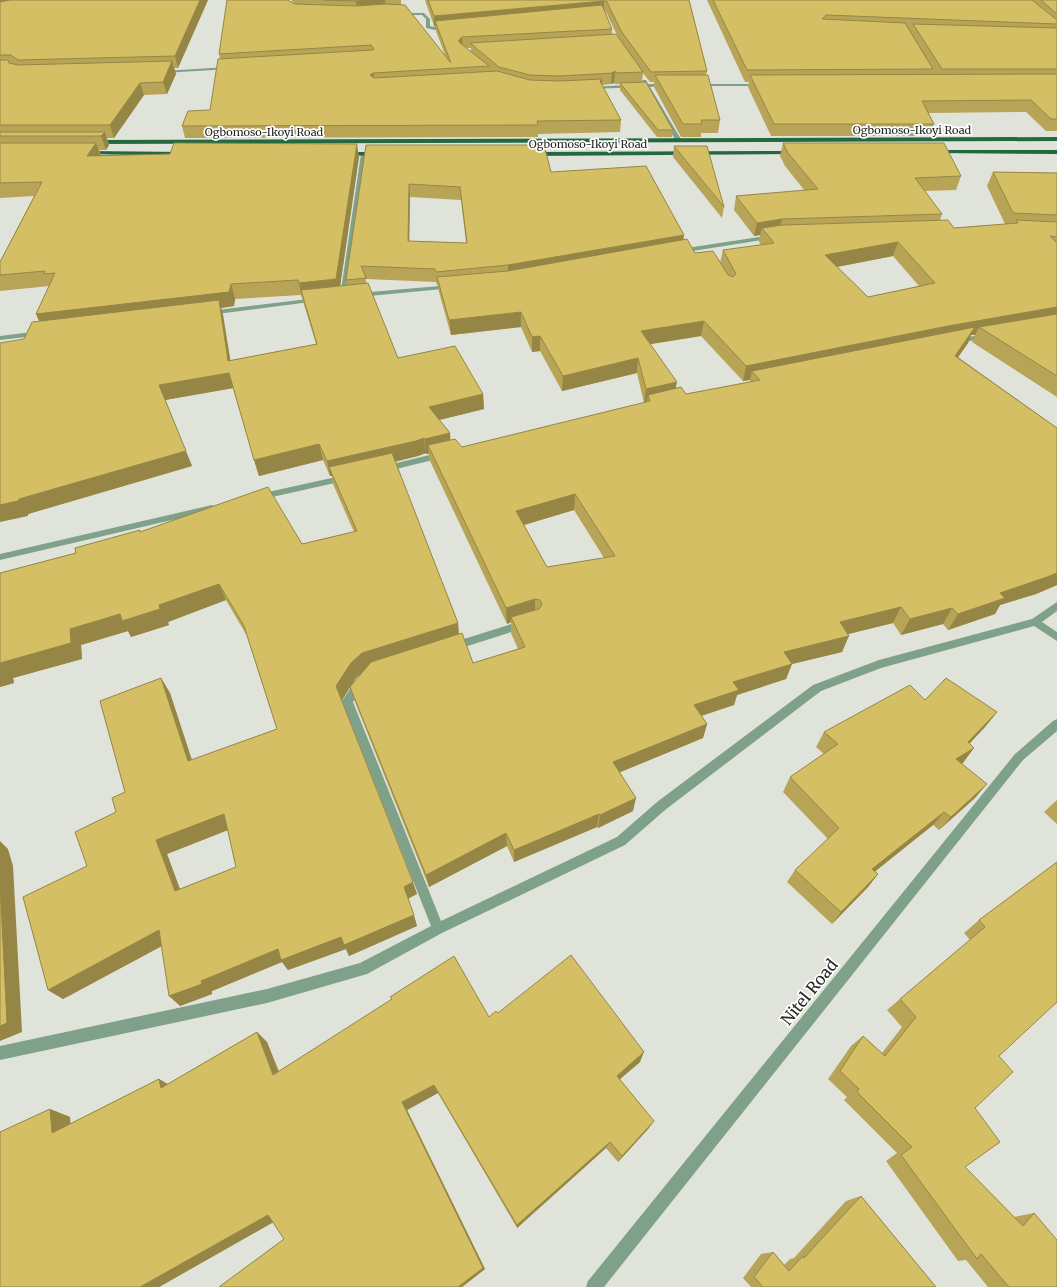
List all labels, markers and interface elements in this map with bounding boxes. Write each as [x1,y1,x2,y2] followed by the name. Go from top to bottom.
[853,123,972,137] street label: Ogbomoso-Ikoyi Road
[205,125,324,139] street label: Ogbomoso-Ikoyi Road
[529,137,648,151] street label: Ogbomoso-Ikoyi Road
[776,955,842,1029] street label: Nitel Road

